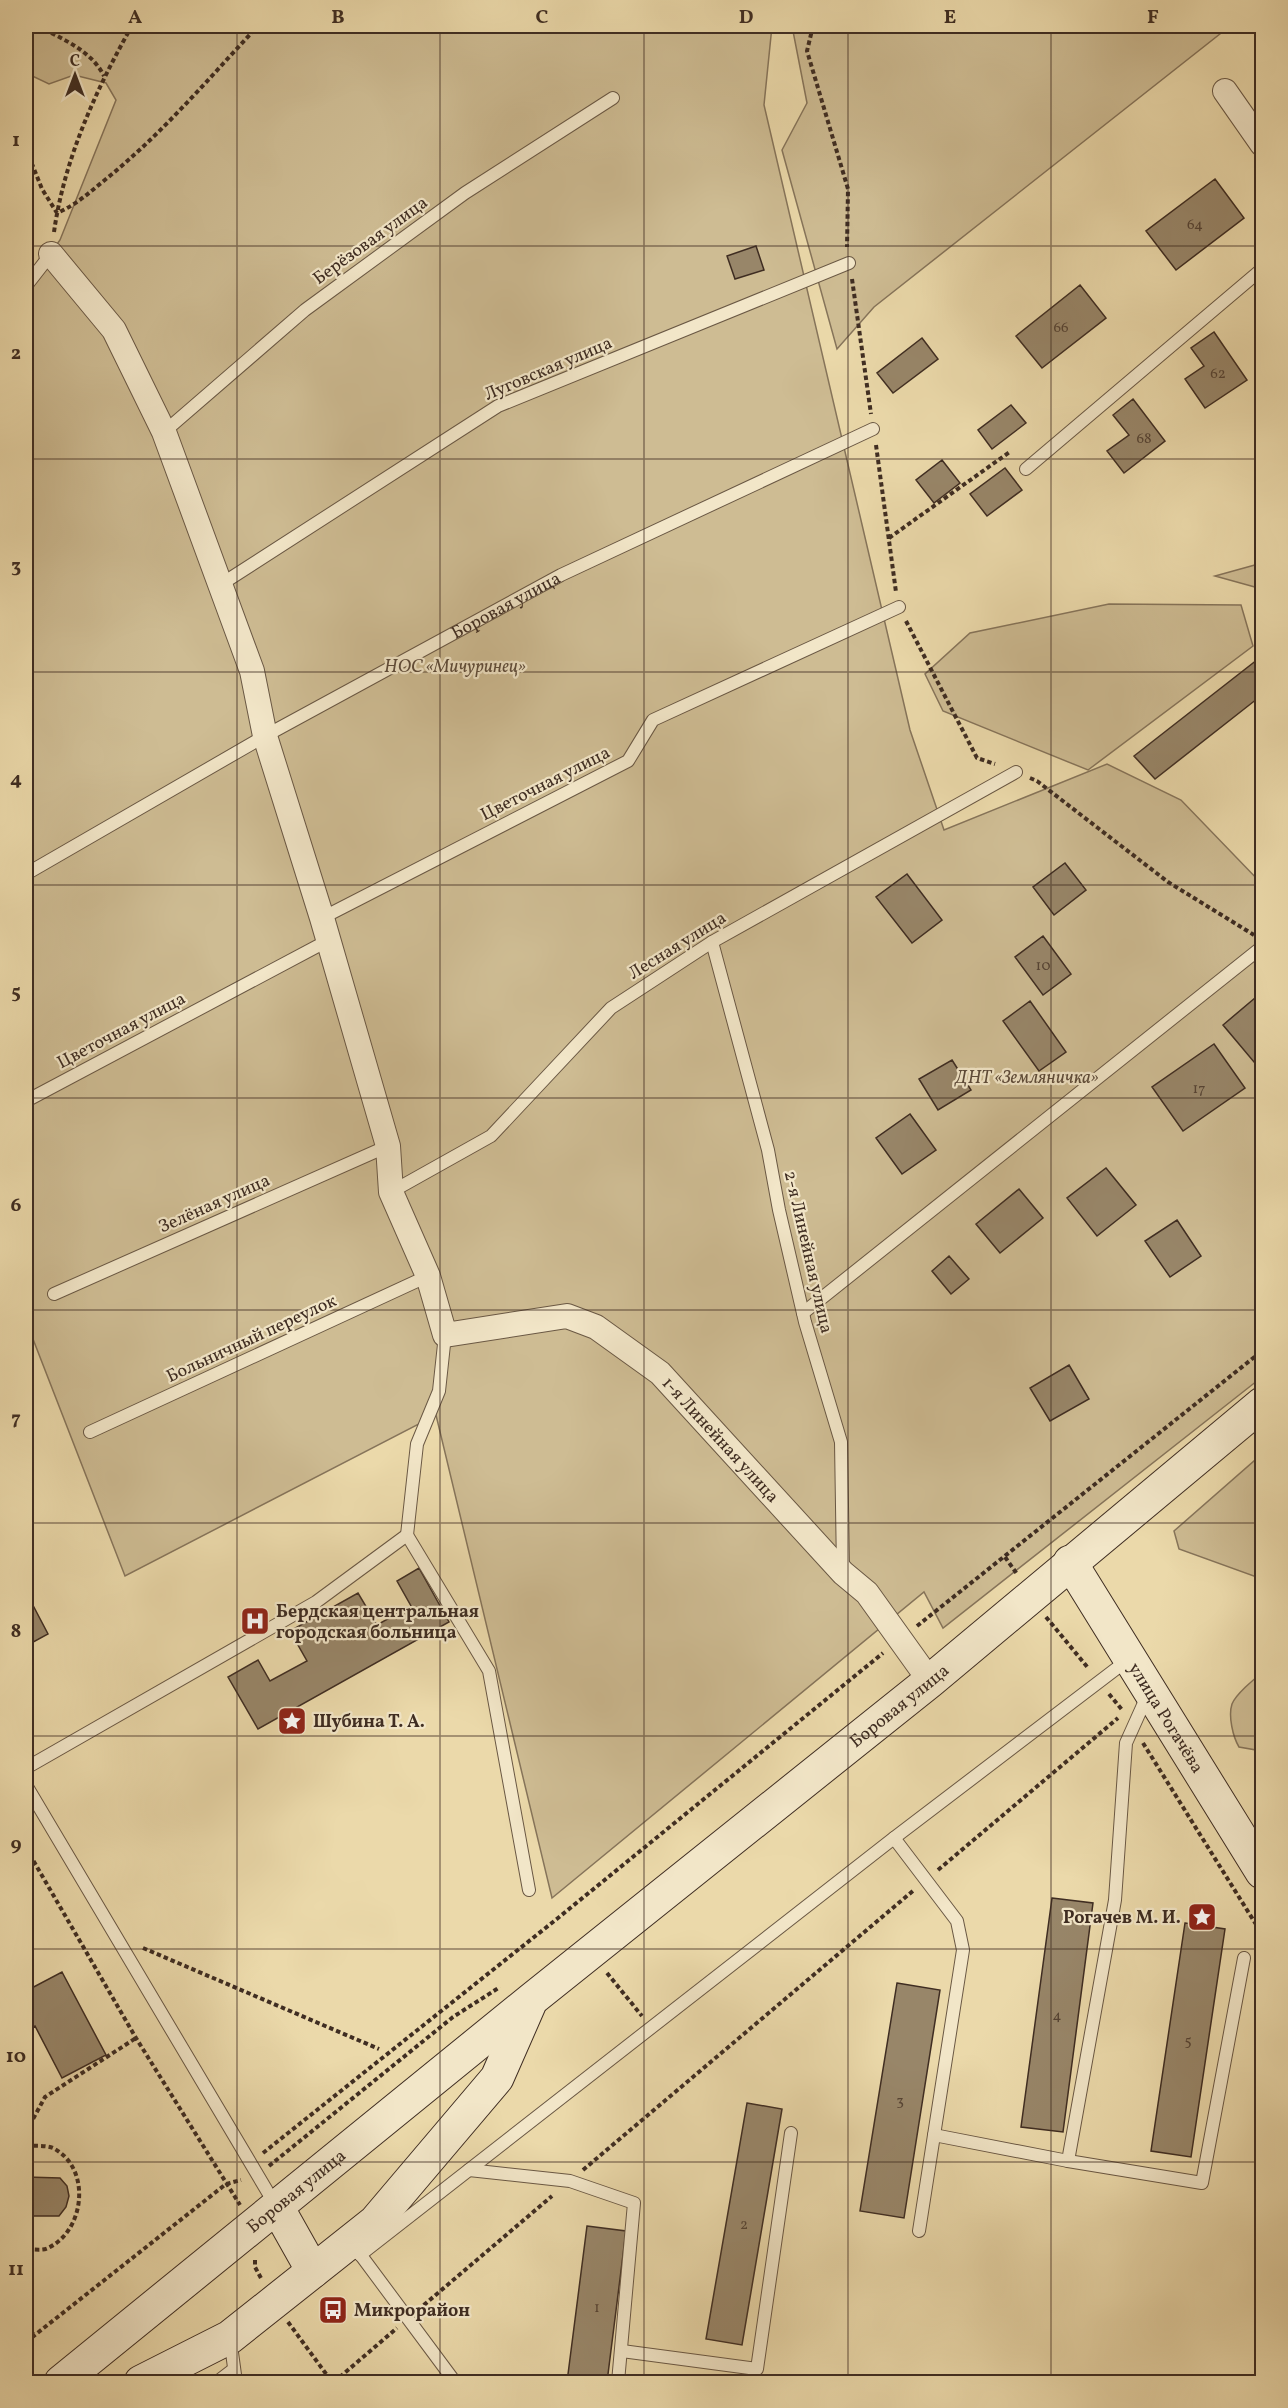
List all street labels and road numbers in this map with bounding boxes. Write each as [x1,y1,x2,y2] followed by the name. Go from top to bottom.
[308,191,433,291] street label: Берёзовая улица
[481,331,617,408] street label: Луговская улица
[447,566,566,646] street label: Боровая улица
[477,741,615,828] street label: Цветочная улица
[624,906,732,986] street label: Лесная улица
[53,987,191,1076] street label: Цветочная улица
[155,1169,274,1240] street label: Зелёная улица
[777,1169,838,1336] street label: 2-я Линейная улица
[163,1289,341,1390] street label: Больничный переулок
[655,1372,784,1509] street label: 1-я Линейная улица
[1121,1658,1209,1778] street label: улица Рогачёва
[845,1659,955,1754] street label: Боровая улица
[242,2144,352,2240] street label: Боровая улица

